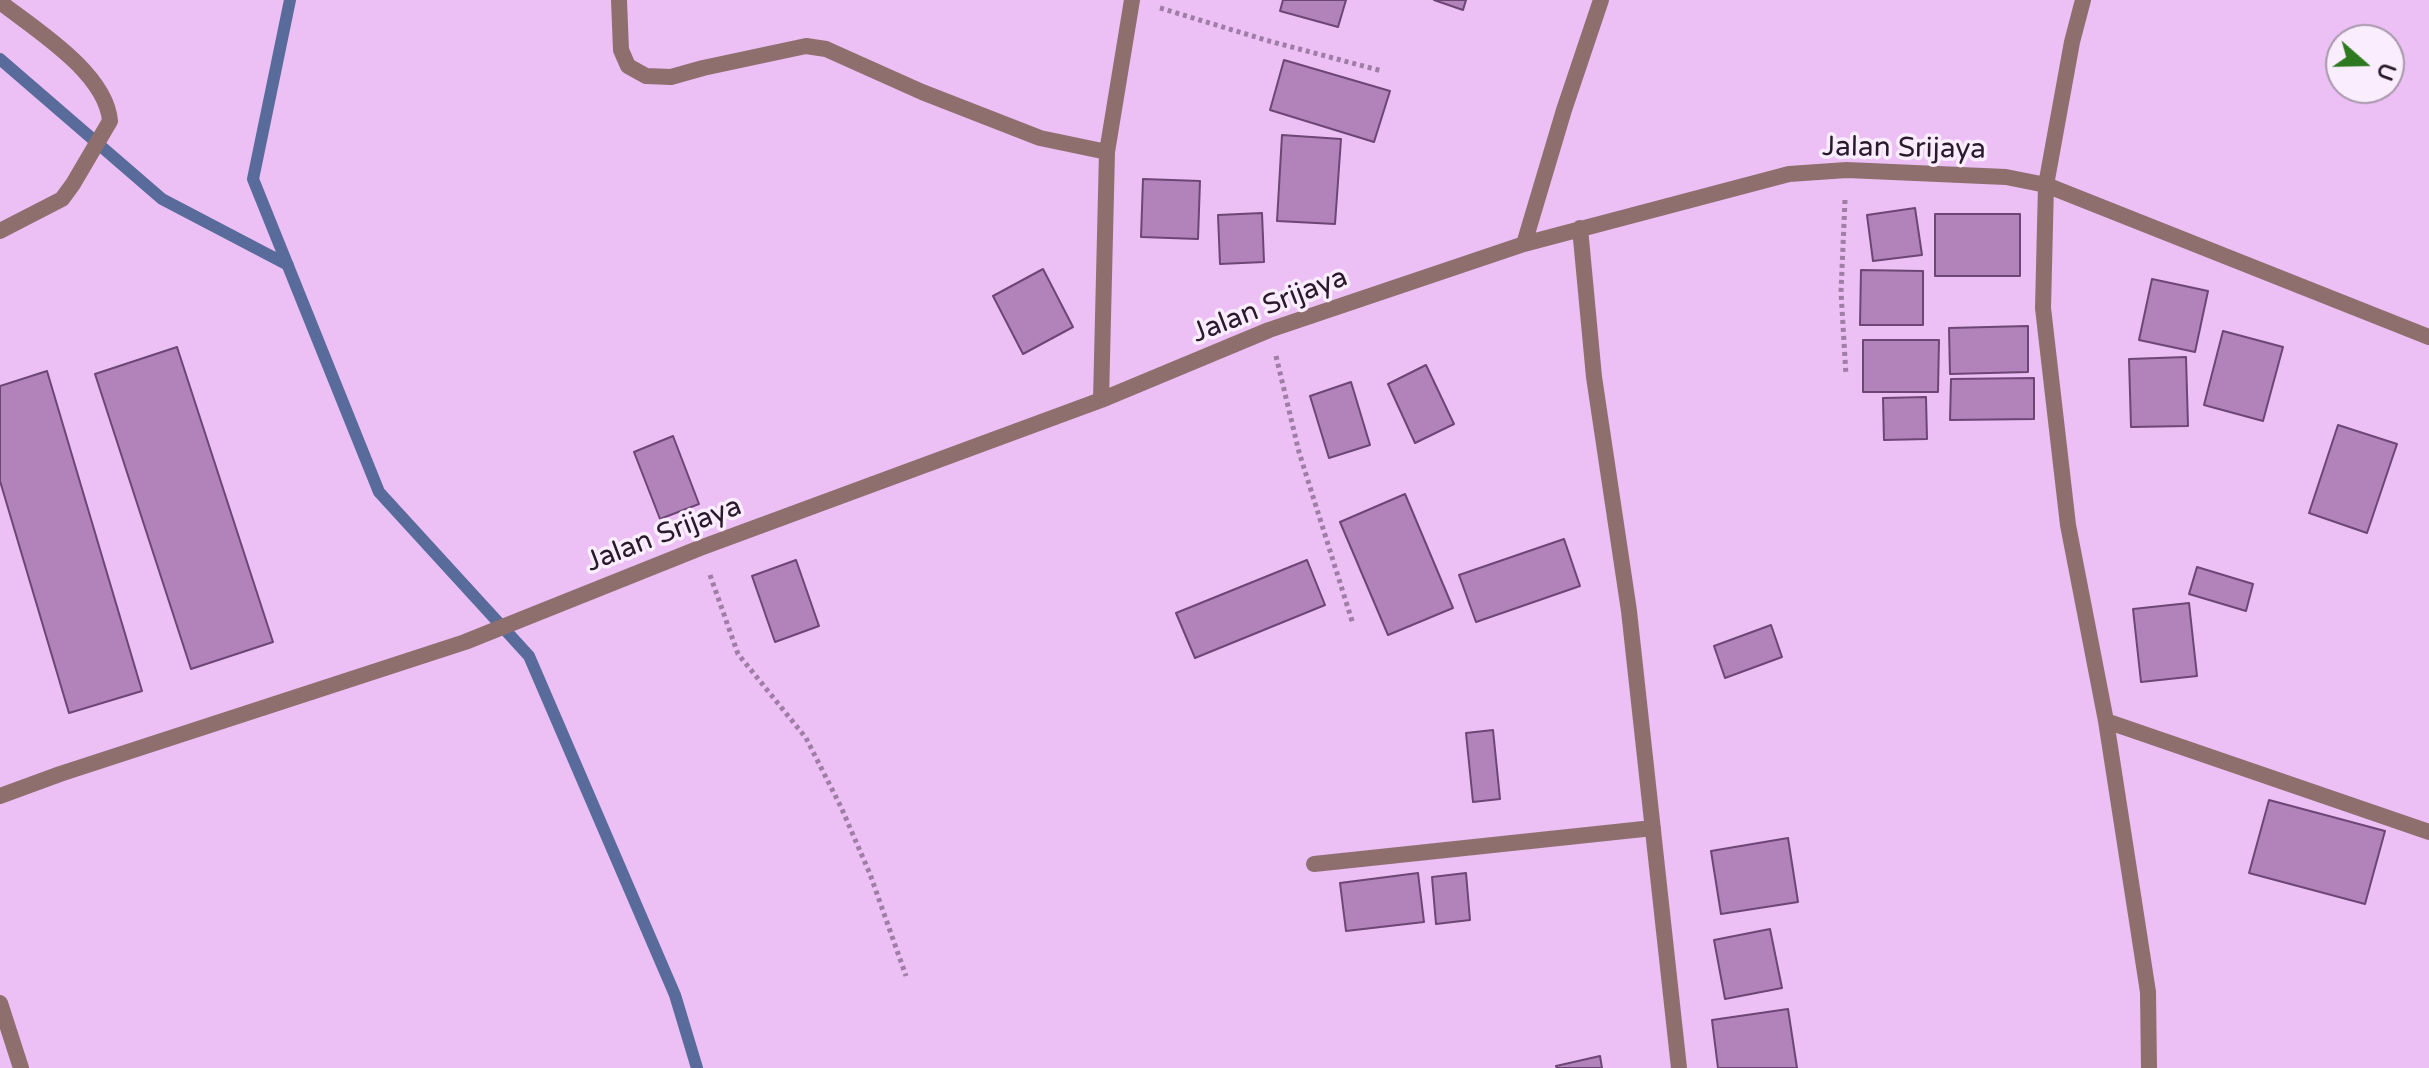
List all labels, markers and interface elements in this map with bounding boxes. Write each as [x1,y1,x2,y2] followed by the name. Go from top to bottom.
[2325,24,2405,104] north arrow
[2371,59,2401,84] text: U
[1822,131,1986,167] street label: Jalan Srijaya
[1188,261,1352,351] street label: Jalan Srijaya
[582,490,746,580] street label: Jalan Srijaya

